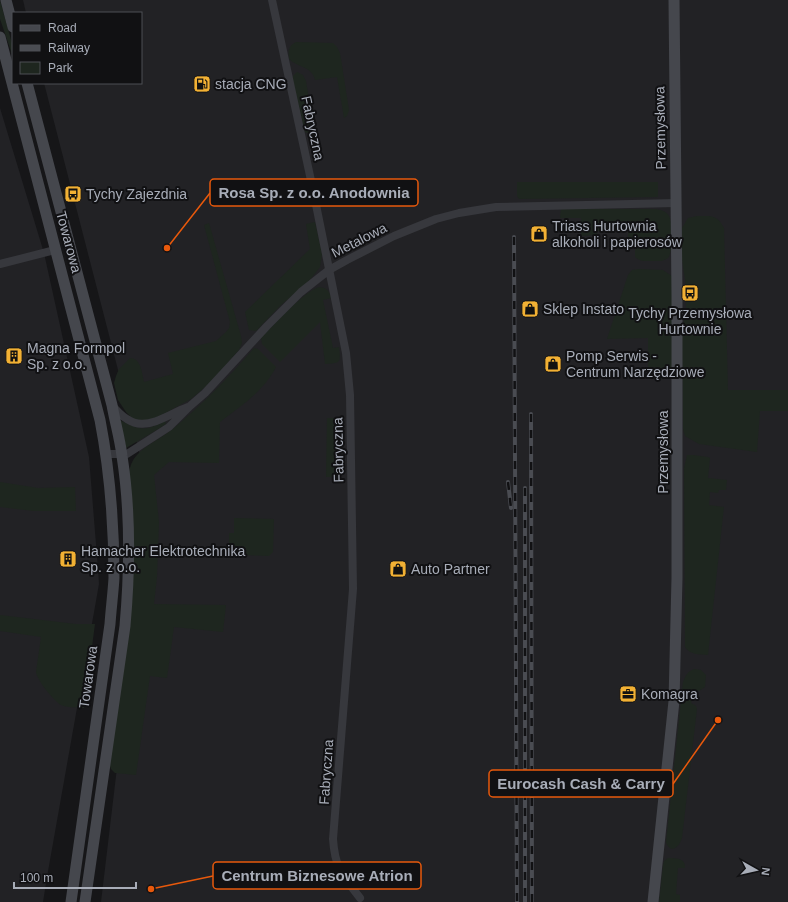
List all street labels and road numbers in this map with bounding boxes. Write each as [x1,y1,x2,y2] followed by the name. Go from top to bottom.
[651,86,669,170] street label: Przemysłowa
[298,94,328,162] street label: Fabryczna
[53,209,85,275] street label: Towarowa
[329,219,390,261] street label: Metalowa
[655,410,671,494] street label: Przemysłowa
[329,417,347,483] street label: Fabryczna
[76,644,100,709] street label: Towarowa
[316,739,336,805] street label: Fabryczna

